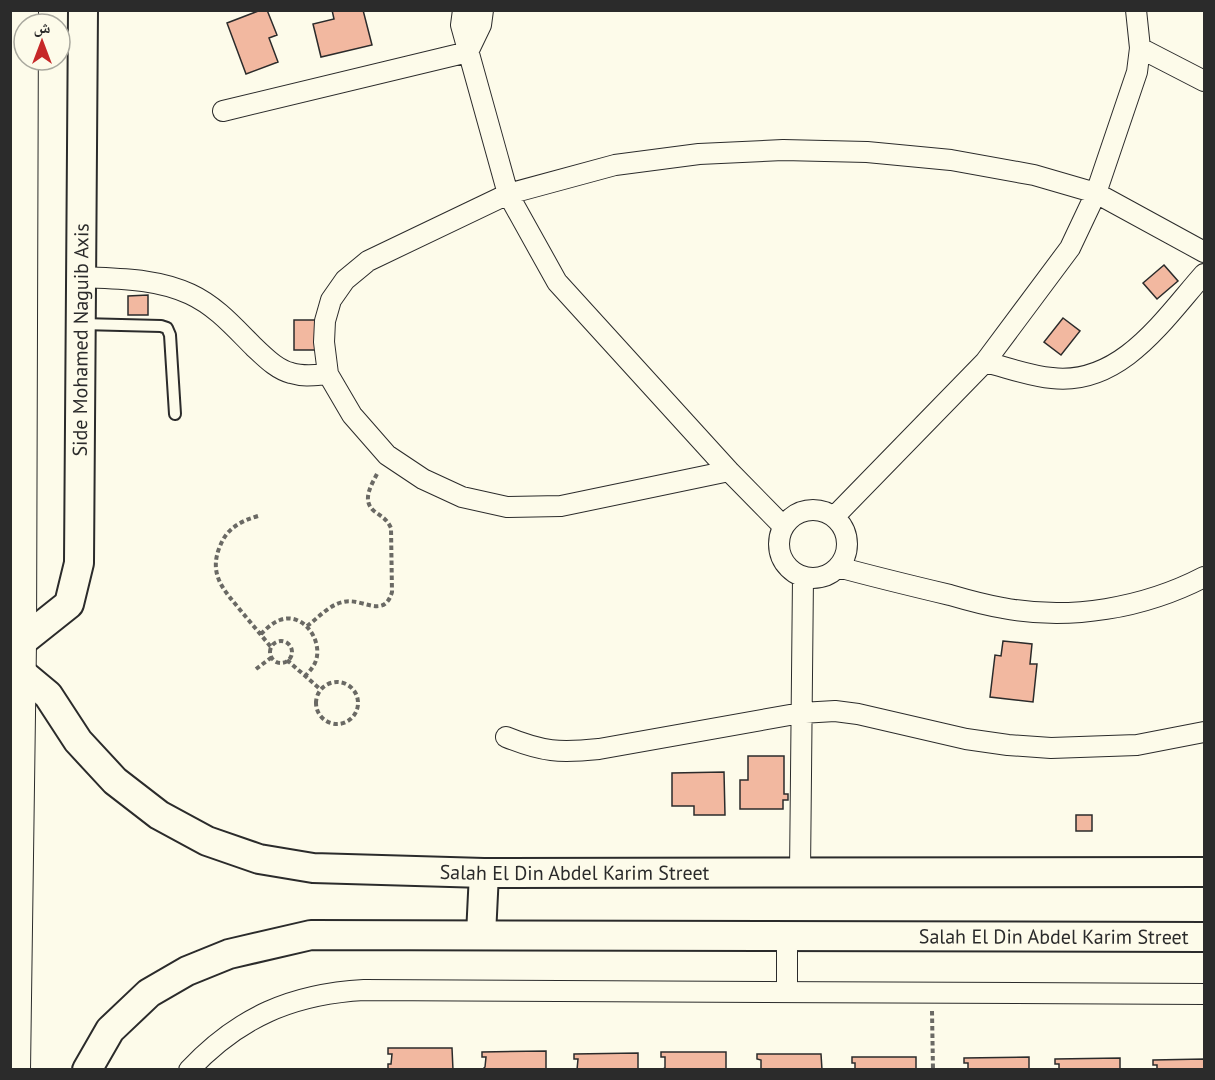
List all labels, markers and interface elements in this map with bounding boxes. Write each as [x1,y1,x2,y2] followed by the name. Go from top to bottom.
[12,12,72,72] north arrow
[34,17,51,37] text: ش
[67,223,94,457] street label: Side Mohamed Naguib Axis
[439,859,710,886] street label: Salah El Din Abdel Karim Street
[919,923,1189,950] street label: Salah El Din Abdel Karim Street

